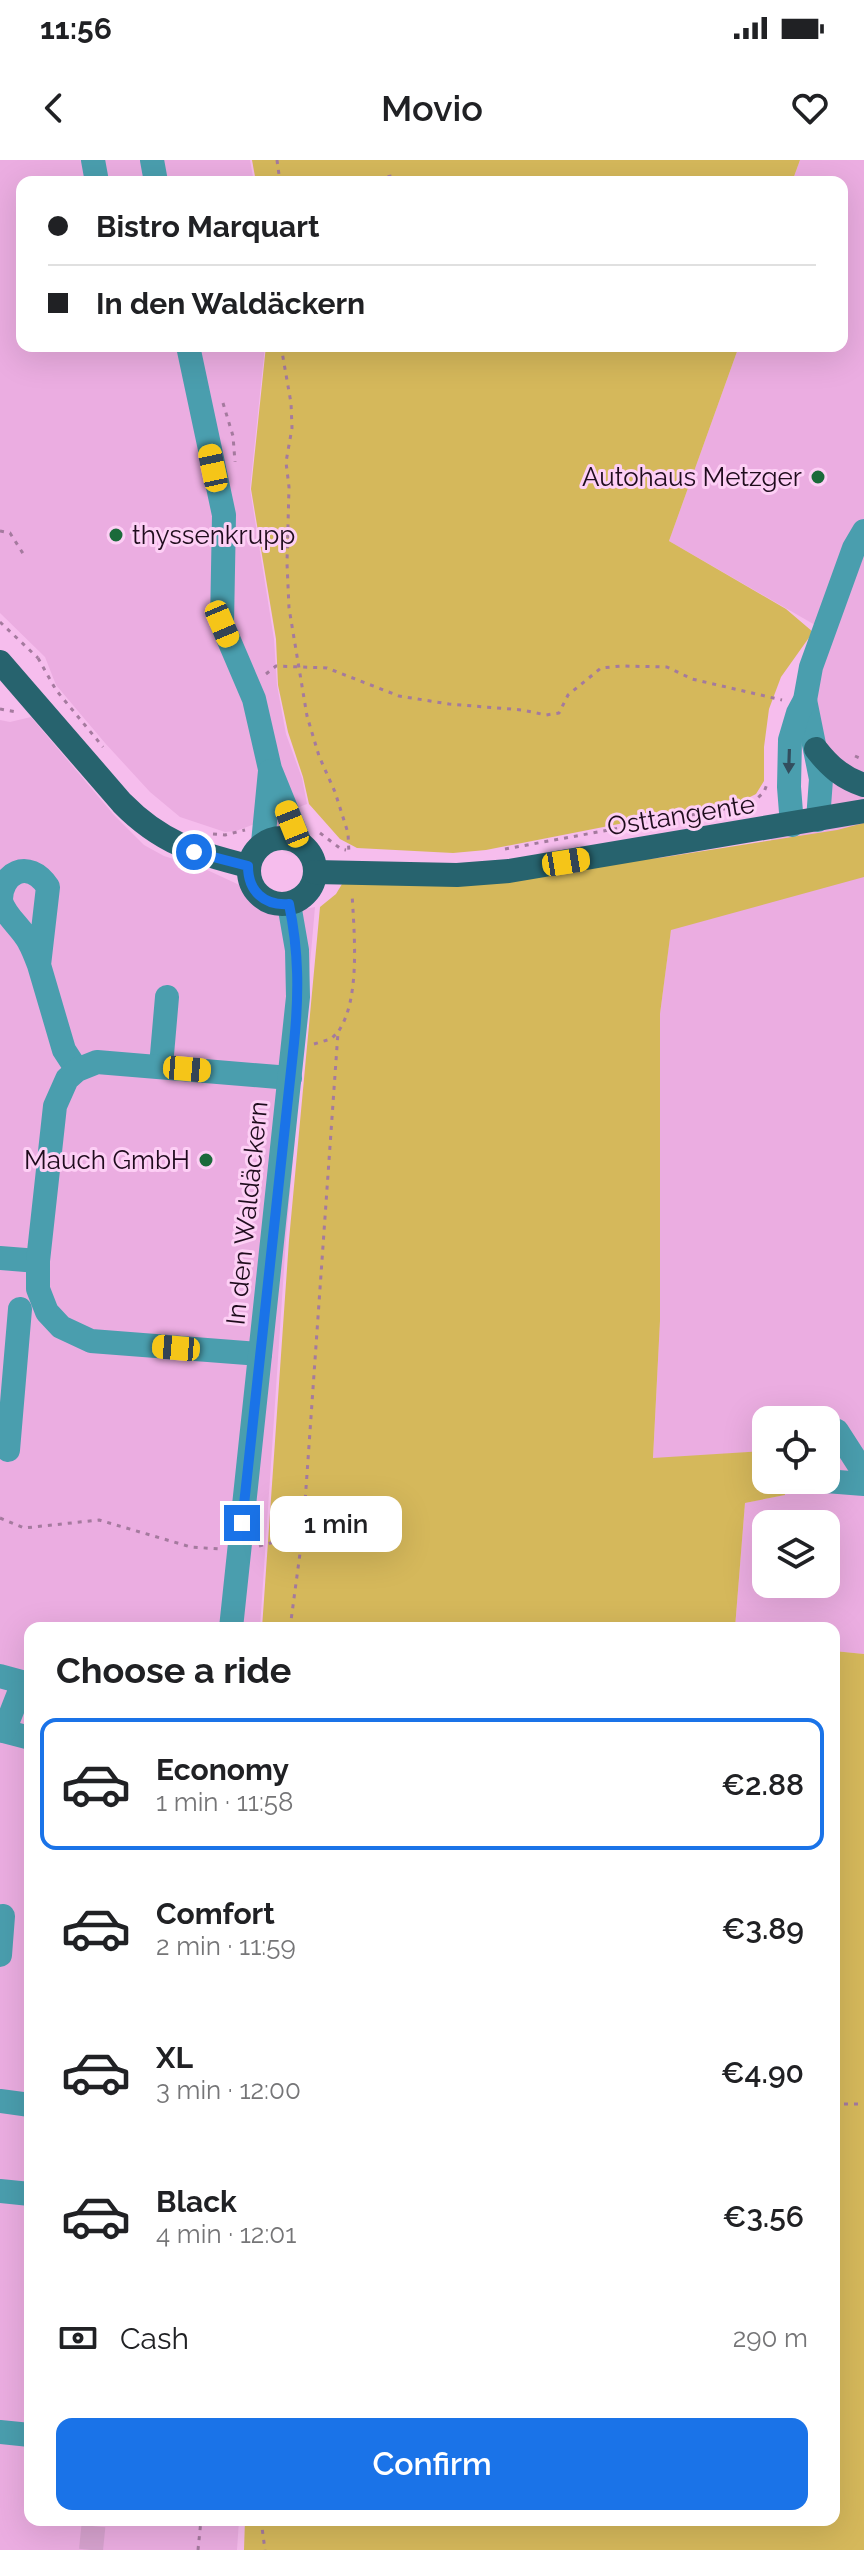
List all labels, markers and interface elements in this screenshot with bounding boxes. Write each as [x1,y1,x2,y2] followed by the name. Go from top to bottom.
[40,11,112,46] text: 11:56
[32,86,76,130] icon: back
[788,86,832,130] icon: heart
[381,87,483,129] text: Movio
[96,209,319,244] text: Bistro Marquart
[96,286,365,321] text: In den Waldäckern
[196,442,230,494] car
[582,462,802,492] place label: Autohaus Metzger
[809,468,827,486] marker: Autohaus Metzger
[132,520,295,550] place label: thyssenkrupp
[107,526,125,544] marker: thyssenkrupp
[202,597,242,651] car
[783,749,796,774] one-way arrow
[605,789,757,841] street label: Osttangente
[272,797,312,851] car
[176,834,212,870] route start
[540,846,592,878] car
[162,1055,212,1083] car
[220,1100,274,1326] street label: In den Waldäckern
[24,1145,190,1175] place label: Mauch GmbH
[197,1151,215,1169] marker: Mauch GmbH
[151,1334,201,1362] car
[752,1406,840,1598] map controls
[752,1406,840,1494] button: locate
[270,1495,402,1551] callout: 1 min
[224,1505,260,1541] route end
[304,1509,368,1539] text: 1 min
[752,1510,840,1598] button: layers
[56,1649,291,1691] text: Choose a ride
[60,1748,132,1820] icon: car
[156,1752,289,1787] text: Economy
[721,1767,804,1802] text: €2.88
[156,1787,293,1817] text: 1 min · 11:58
[60,1892,132,1964] icon: car
[156,1896,275,1931] text: Comfort
[722,1911,804,1946] text: €3.89
[156,1931,296,1961] text: 2 min · 11:59
[60,2036,132,2108] icon: car
[156,2040,193,2075] text: XL
[721,2055,804,2090] text: €4.90
[156,2075,301,2105] text: 3 min · 12:00
[60,2180,132,2252] icon: car
[156,2184,237,2219] text: Black
[722,2199,804,2234] text: €3.56
[156,2219,296,2249] text: 4 min · 12:01
[56,2316,100,2360] icon: cash
[120,2321,189,2356] text: Cash
[733,2323,808,2353] text: 290 m
[56,2418,808,2510] button: Confirm

